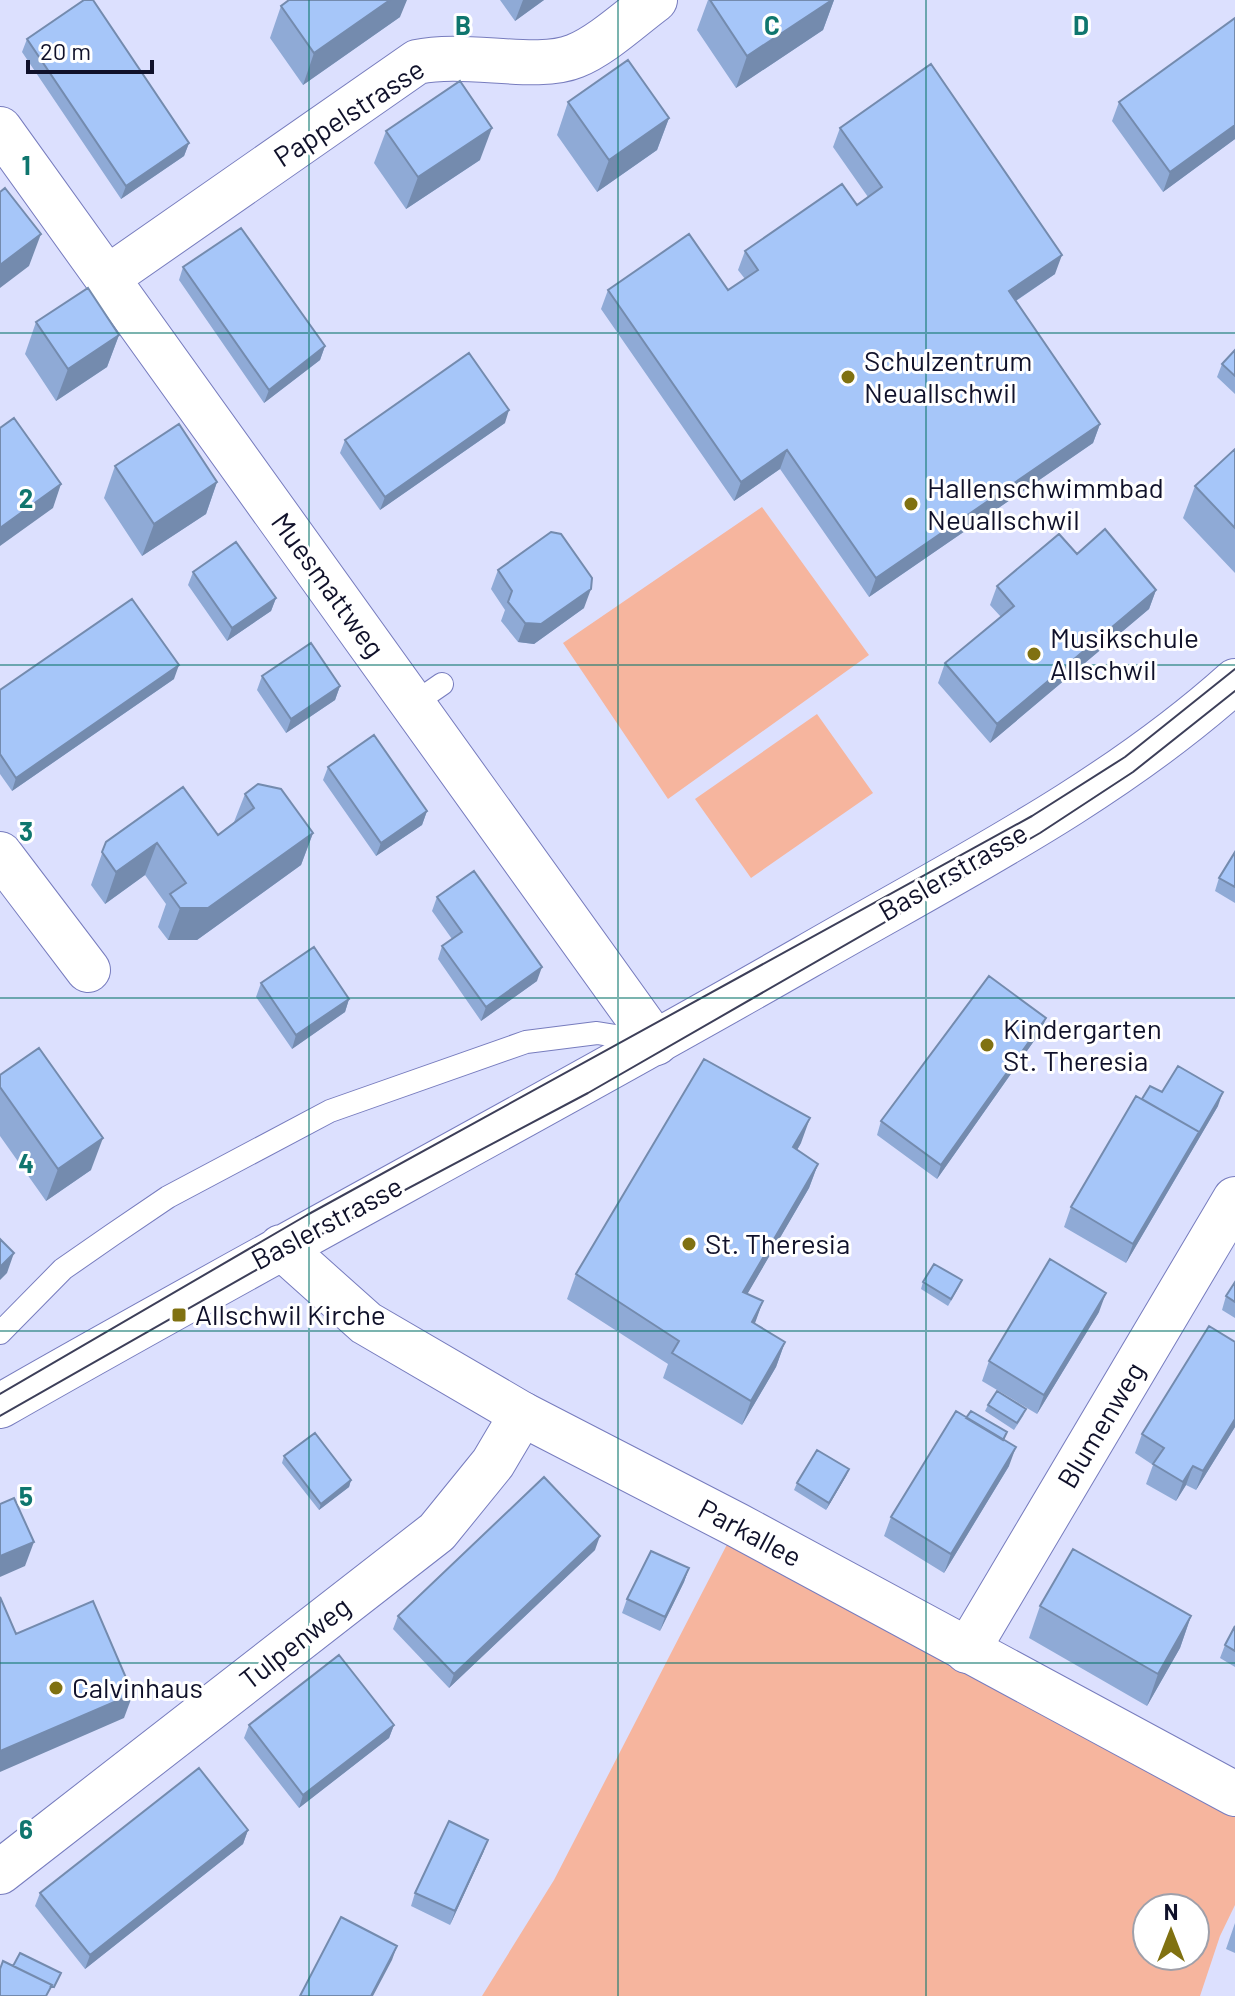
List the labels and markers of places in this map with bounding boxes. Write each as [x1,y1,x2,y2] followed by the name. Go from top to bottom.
[864,343,1032,409] place label: Schulzentrum Neuallschwil
[839,368,857,386] marker: Schulzentrum Neuallschwil
[927,470,1164,536] place label: Hallenschwimmbad Neuallschwil
[902,495,920,513] marker: Hallenschwimmbad Neuallschwil
[1050,620,1199,686] place label: Musikschule Allschwil
[1025,645,1043,663] marker: Musikschule Allschwil
[1003,1011,1162,1077] place label: Kindergarten St. Theresia
[978,1036,996,1054] marker: Kindergarten St. Theresia
[705,1226,850,1260] place label: St. Theresia
[680,1235,698,1253] marker: St. Theresia
[195,1297,386,1331] place label: Allschwil Kirche
[170,1306,188,1324] marker: Allschwil Kirche
[72,1670,203,1704] place label: Calvinhaus
[47,1679,65,1697] marker: Calvinhaus

